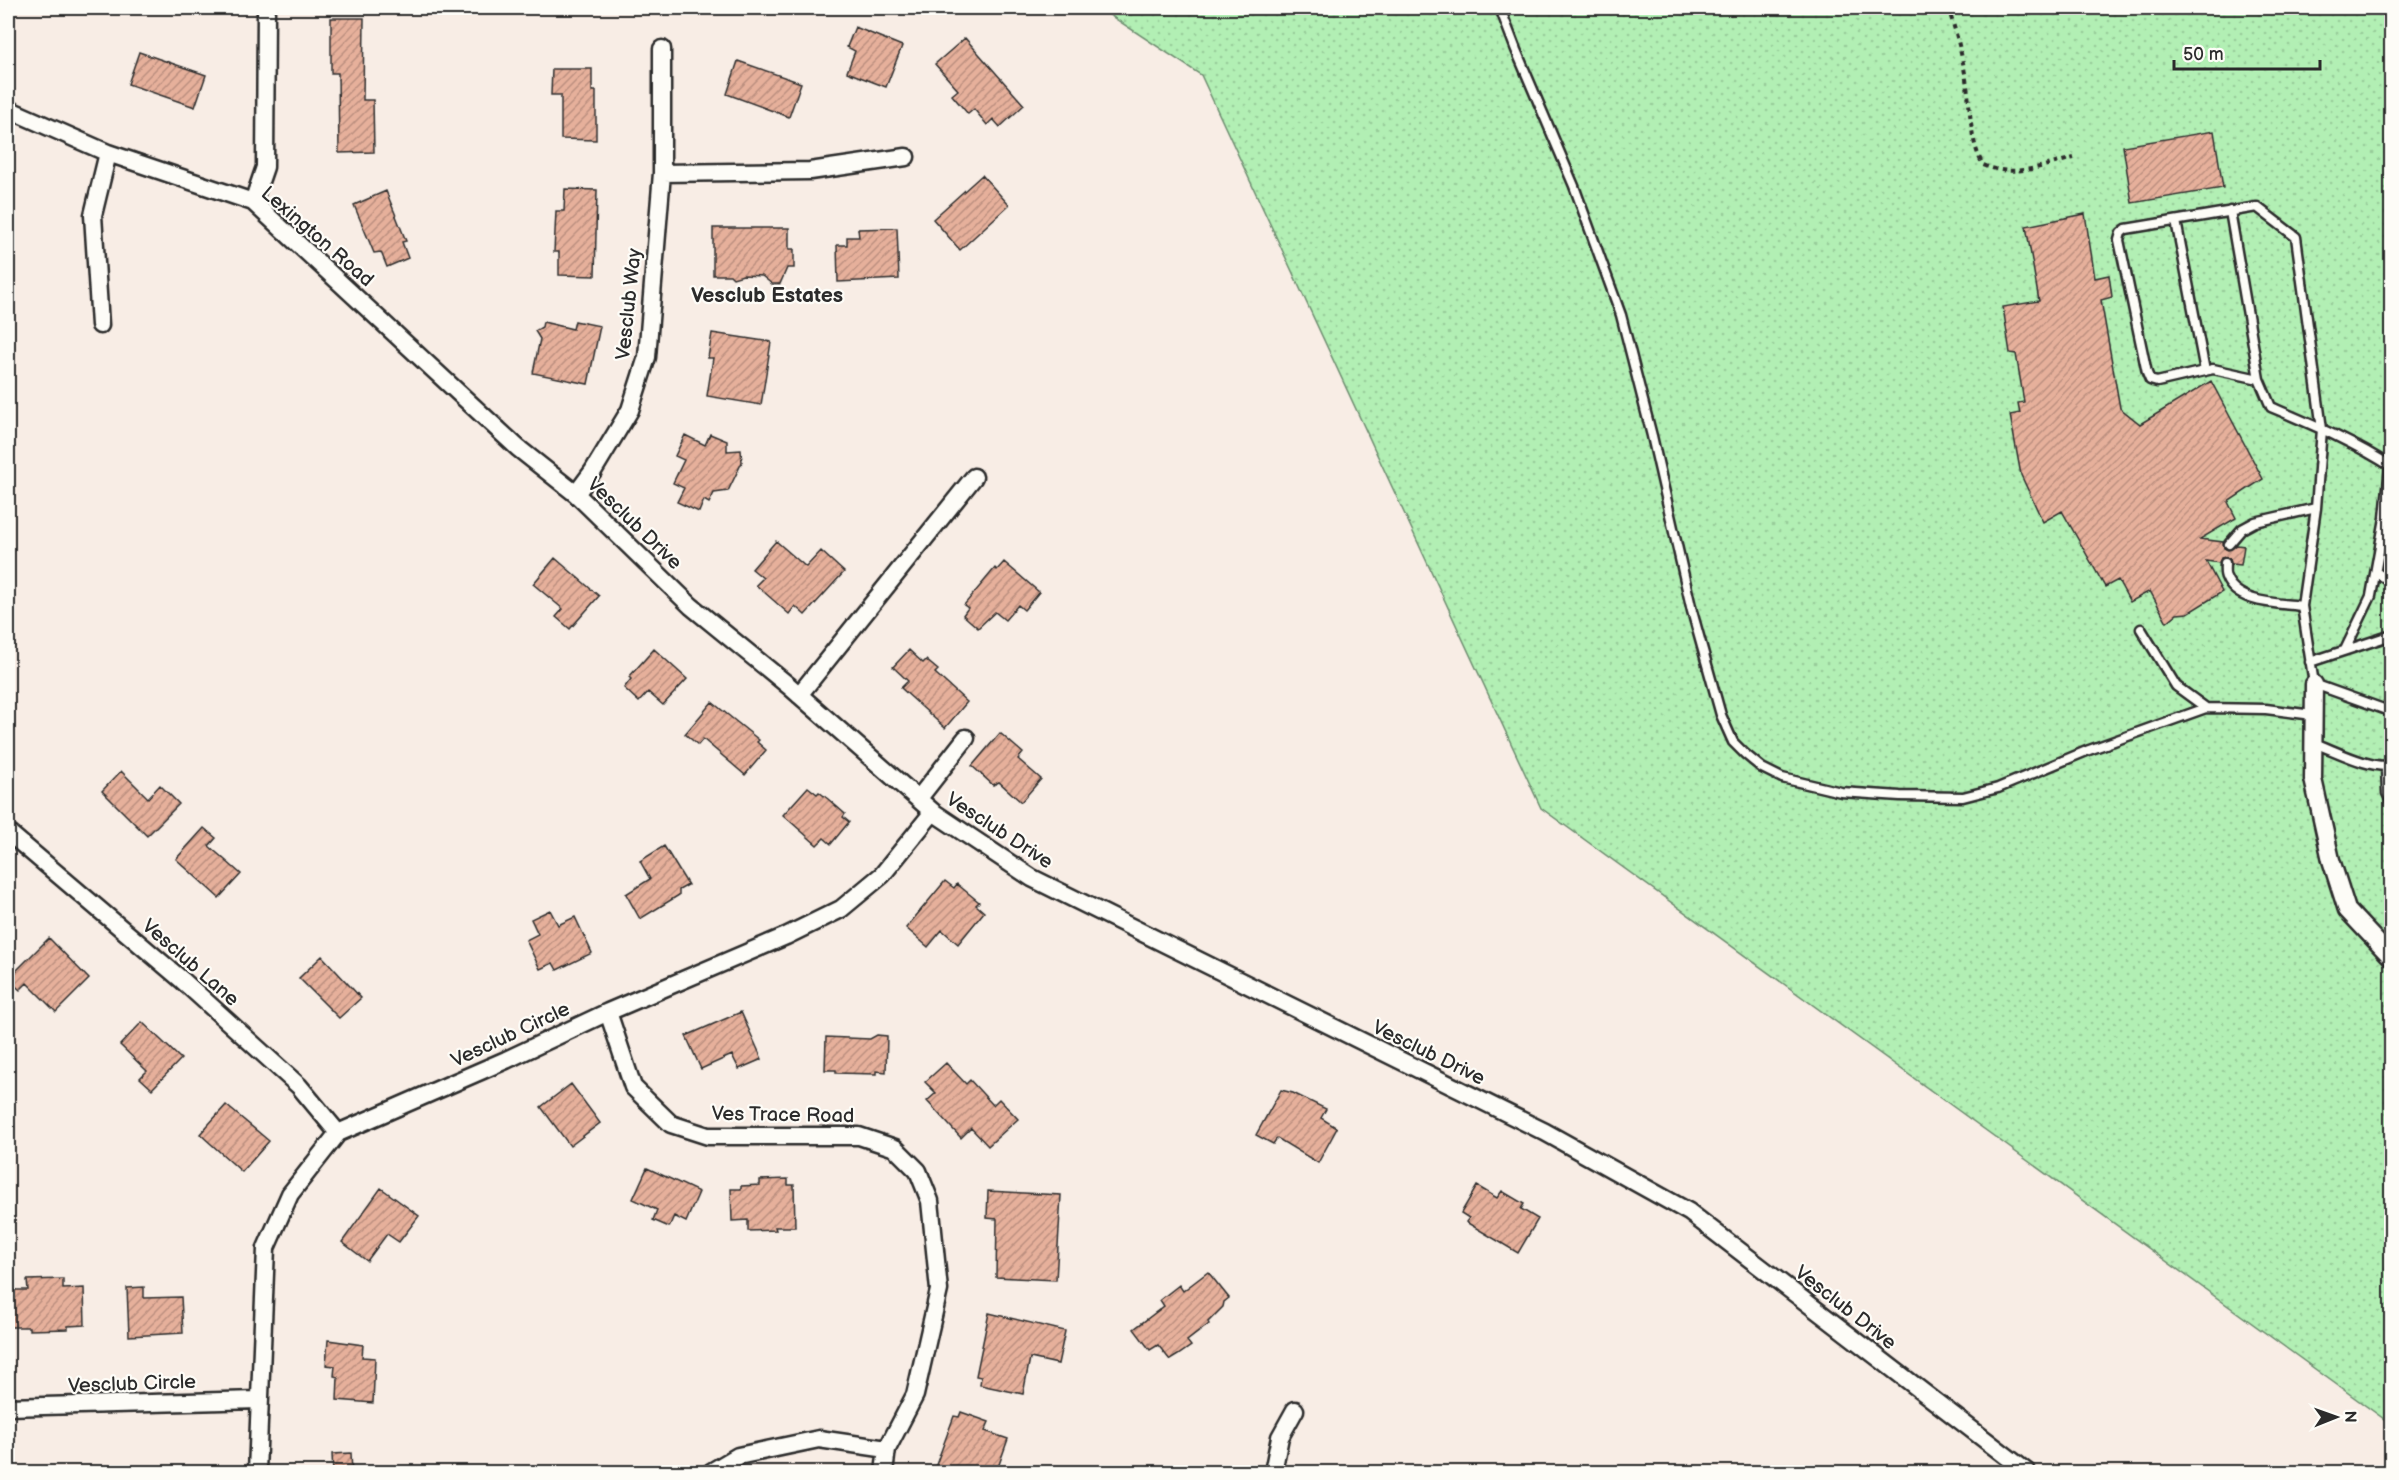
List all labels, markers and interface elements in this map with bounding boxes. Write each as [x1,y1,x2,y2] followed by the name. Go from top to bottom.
[2174,33,2320,71] scale bar
[2183,44,2224,65] text: 50 m
[256,181,379,292] street label: Lexington Road
[611,247,647,361] street label: Vesclub Way
[691,283,843,308] district label: Vesclub Estates
[582,473,687,575] street label: Vesclub Drive
[942,787,1057,874] street label: Vesclub Drive
[137,914,244,1012] street label: Vesclub Lane
[447,997,574,1073] street label: Vesclub Circle
[1368,1015,1489,1091] street label: Vesclub Drive
[711,1102,855,1128] street label: Ves Trace Road
[1790,1261,1901,1355] street label: Vesclub Drive
[68,1370,197,1398] street label: Vesclub Circle
[2306,1387,2366,1447] north arrow
[2340,1411,2359,1423] text: N

